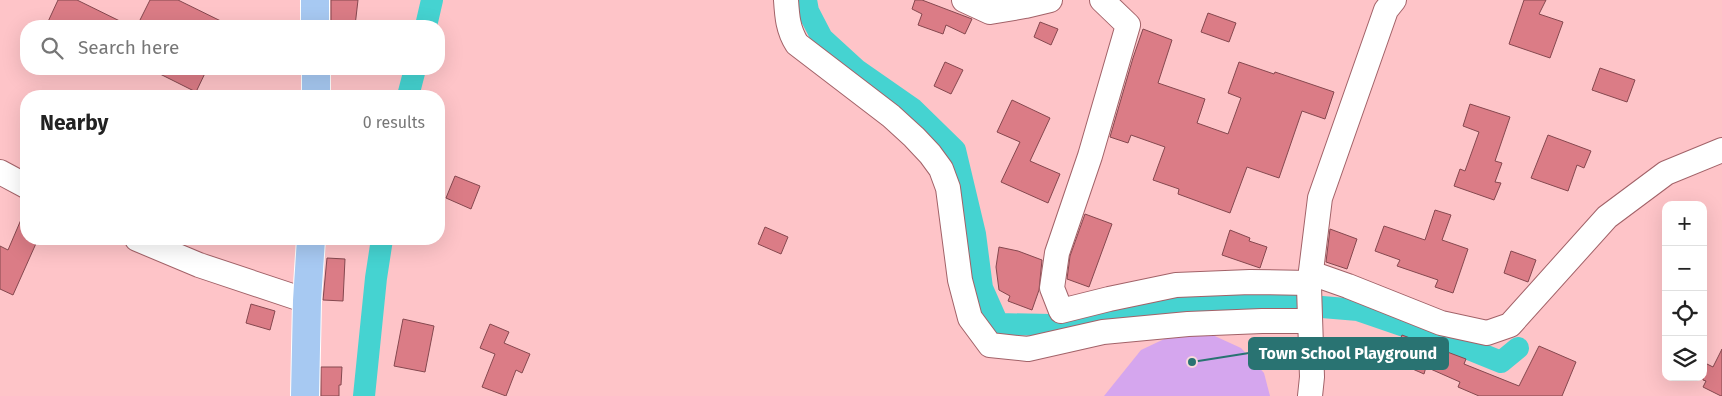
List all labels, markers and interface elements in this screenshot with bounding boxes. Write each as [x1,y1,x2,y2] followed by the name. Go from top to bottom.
[20,20,445,75] search box
[38,34,66,62] icon: search
[78,36,179,59] text: Search here
[40,110,108,136] text: Nearby
[363,113,425,132] text: 0 results
[1662,201,1707,381] map controls
[1662,201,1707,246] button: +
[1662,246,1707,291] button: −
[1662,291,1707,336] button: locate
[1662,336,1707,381] button: layers
[1249,338,1448,369] callout: Town School Playground
[1259,344,1437,363] text: Town School Playground

